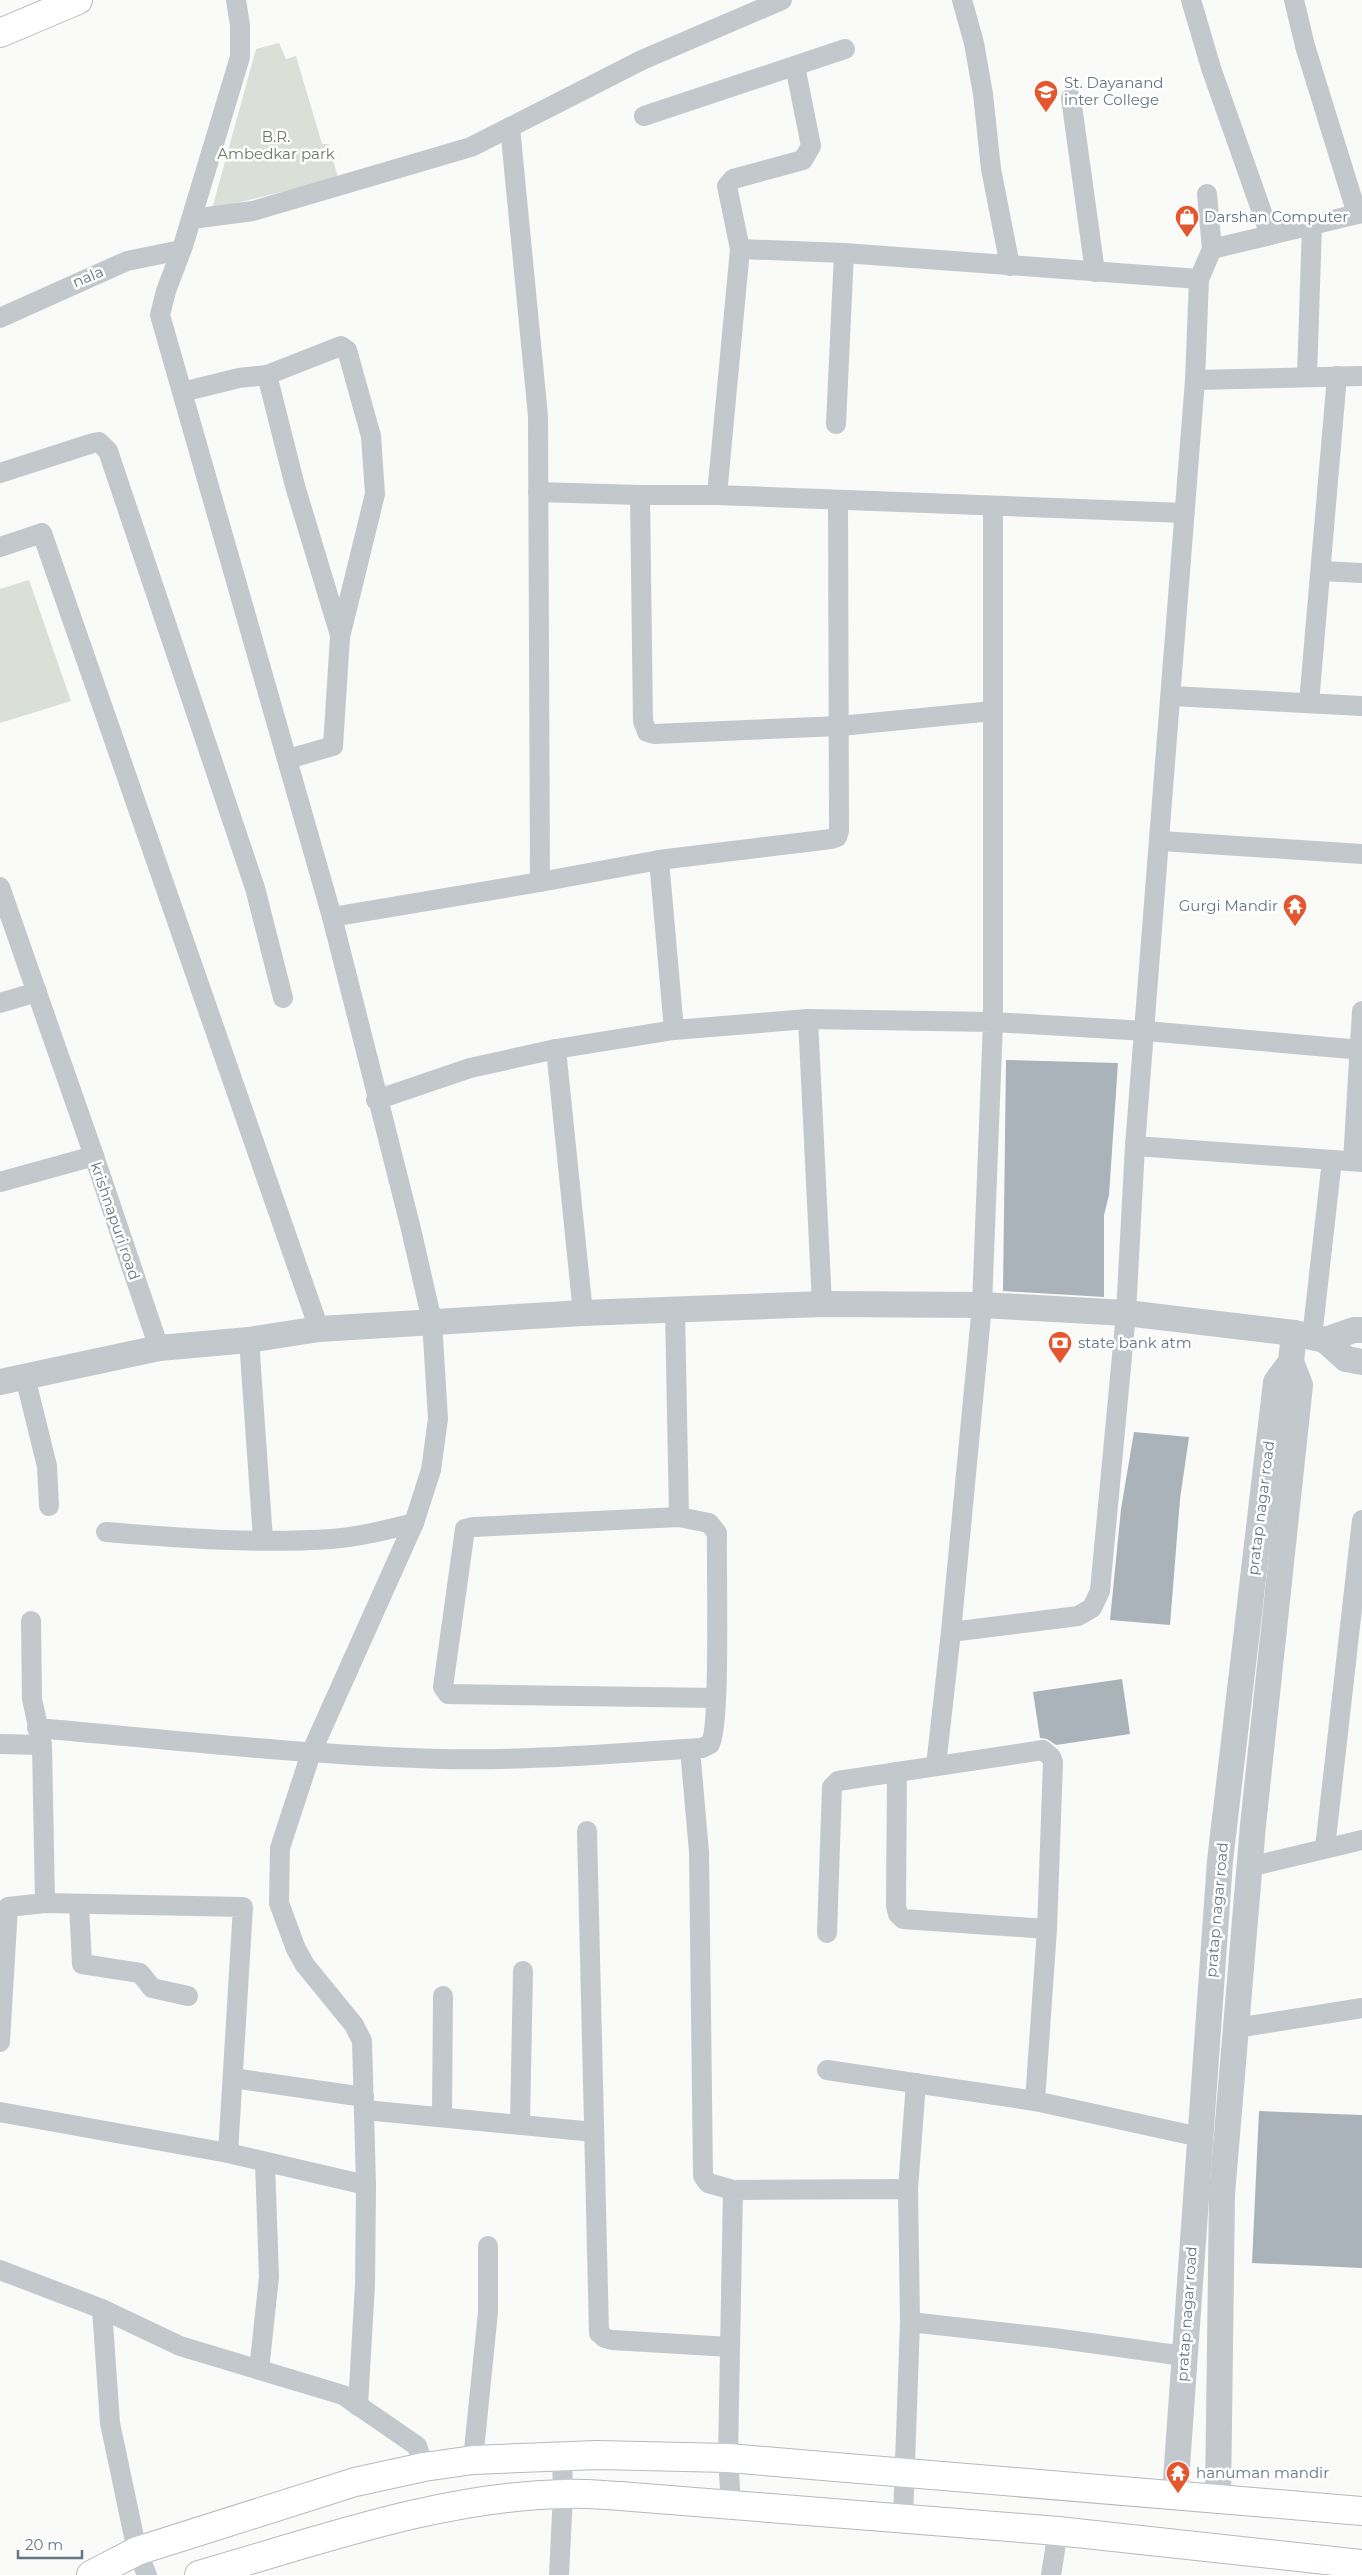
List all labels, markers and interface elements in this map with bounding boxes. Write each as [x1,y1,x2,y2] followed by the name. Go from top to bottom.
[1064,73,1164,109] place label: St. Dayanand inter College
[1033,79,1059,113] school or university icon: St. Dayanand inter College
[217,127,335,163] park label: B.R. Ambedkar park
[1174,204,1200,238] shop icon: Darshan Computer
[1204,207,1348,226] place label: Darshan Computer
[69,262,106,292] street label: nala
[1282,893,1308,927] temple icon: Gurgi Mandir
[1179,896,1278,915] place label: Gurgi Mandir
[86,1159,145,1282] street label: krishnapuri road
[1047,1330,1073,1364] bank icon: state bank atm
[1078,1333,1192,1352] place label: state bank atm
[1243,1440,1278,1576] street label: pratap nagar road
[1201,1842,1232,1978] street label: pratap nagar road
[1172,2246,1201,2382] street label: pratap nagar road
[1165,2460,1191,2494] temple icon: hanuman mandir
[1196,2463,1329,2482] place label: hanuman mandir
[18,2528,81,2560] scale bar
[25,2535,63,2554] text: 20 m

